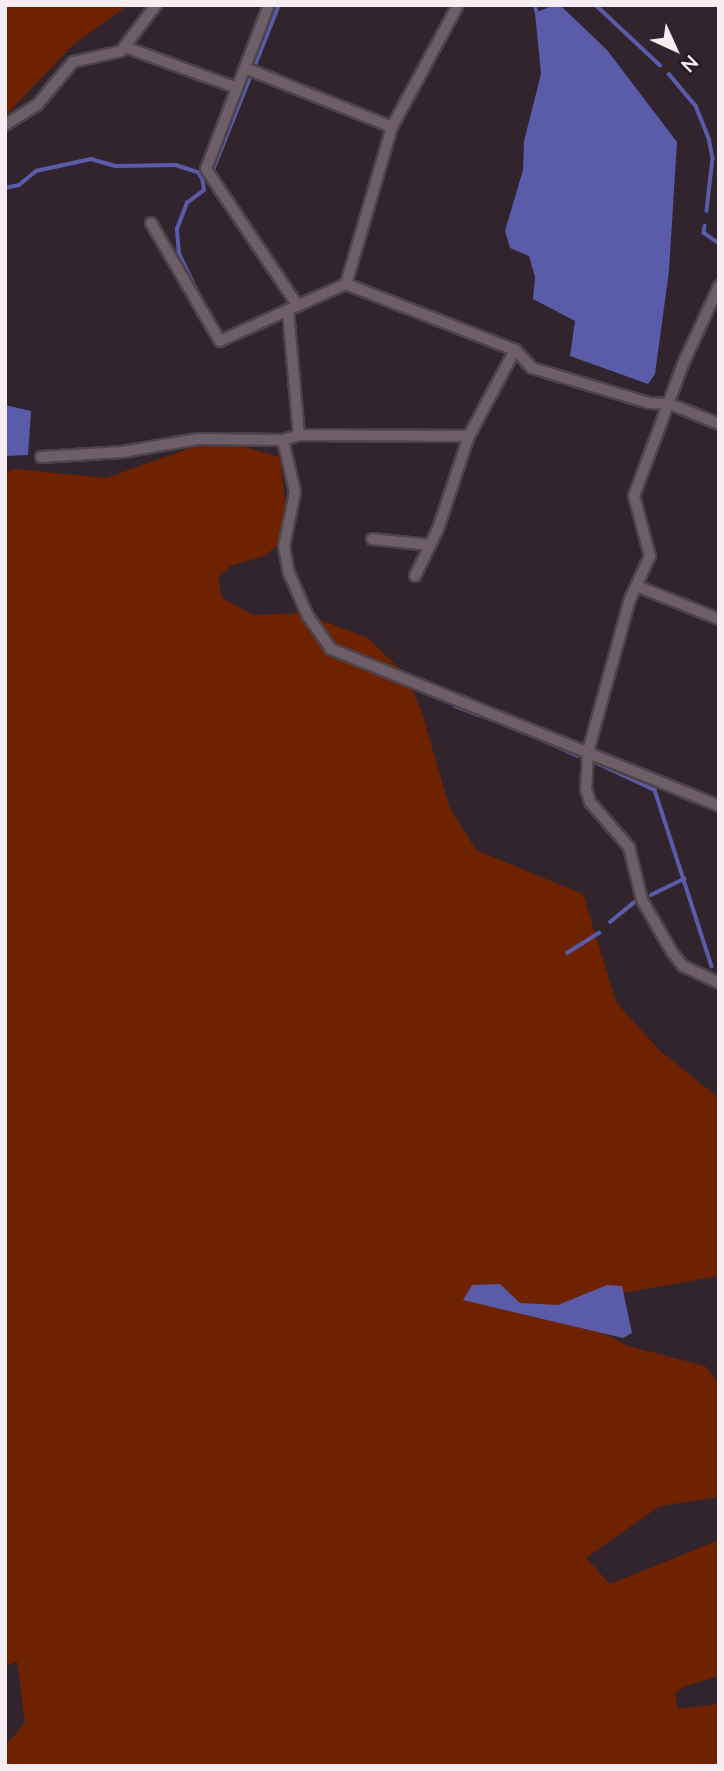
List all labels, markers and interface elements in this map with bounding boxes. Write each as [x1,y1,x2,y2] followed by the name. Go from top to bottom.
[640,14,710,84] north arrow
[677,51,704,78] text: N

